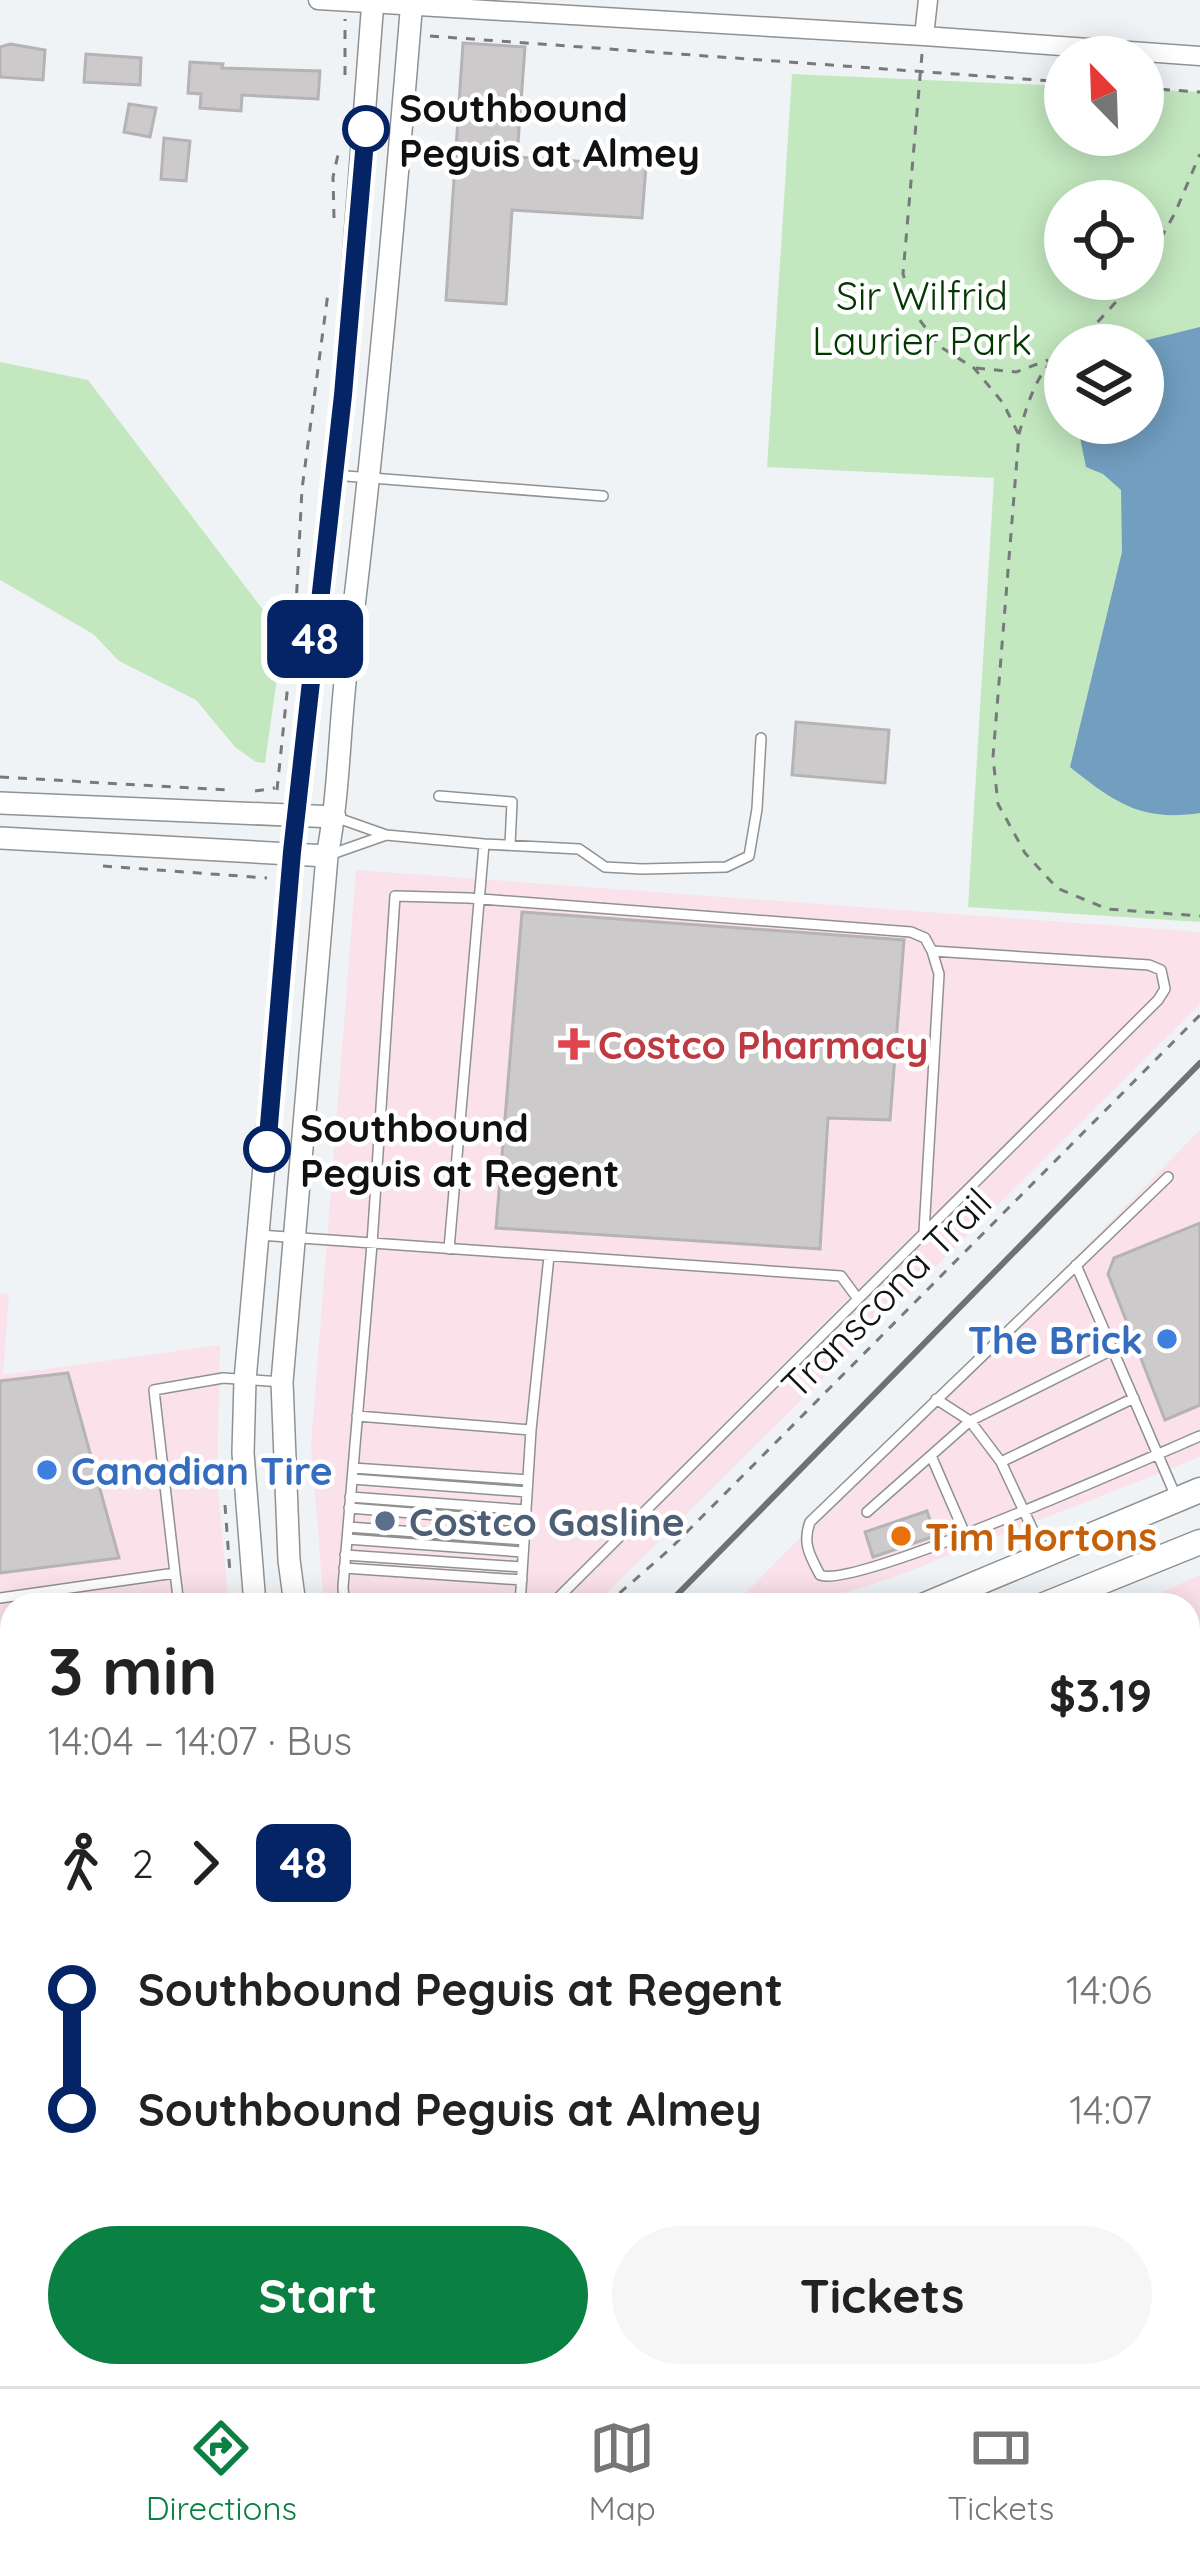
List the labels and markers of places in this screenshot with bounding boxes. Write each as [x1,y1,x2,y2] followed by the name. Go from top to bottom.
[399,83,700,177] place label: Southbound Peguis at Almey
[344,107,388,151] marker: Southbound Peguis at Almey
[598,1020,928,1069] place label: Costco Pharmacy
[561,1031,587,1057] marker: Costco Pharmacy
[300,1103,619,1197] place label: Southbound Peguis at Regent
[245,1127,289,1171] marker: Southbound Peguis at Regent
[968,1315,1143,1364] place label: The Brick
[1154,1326,1180,1352] marker: The Brick
[71,1446,333,1495] place label: Canadian Tire
[34,1457,60,1483] marker: Canadian Tire
[409,1497,685,1546] place label: Costco Gasline
[372,1508,398,1534] marker: Costco Gasline
[925,1512,1157,1561] place label: Tim Hortons
[888,1523,914,1549] marker: Tim Hortons

